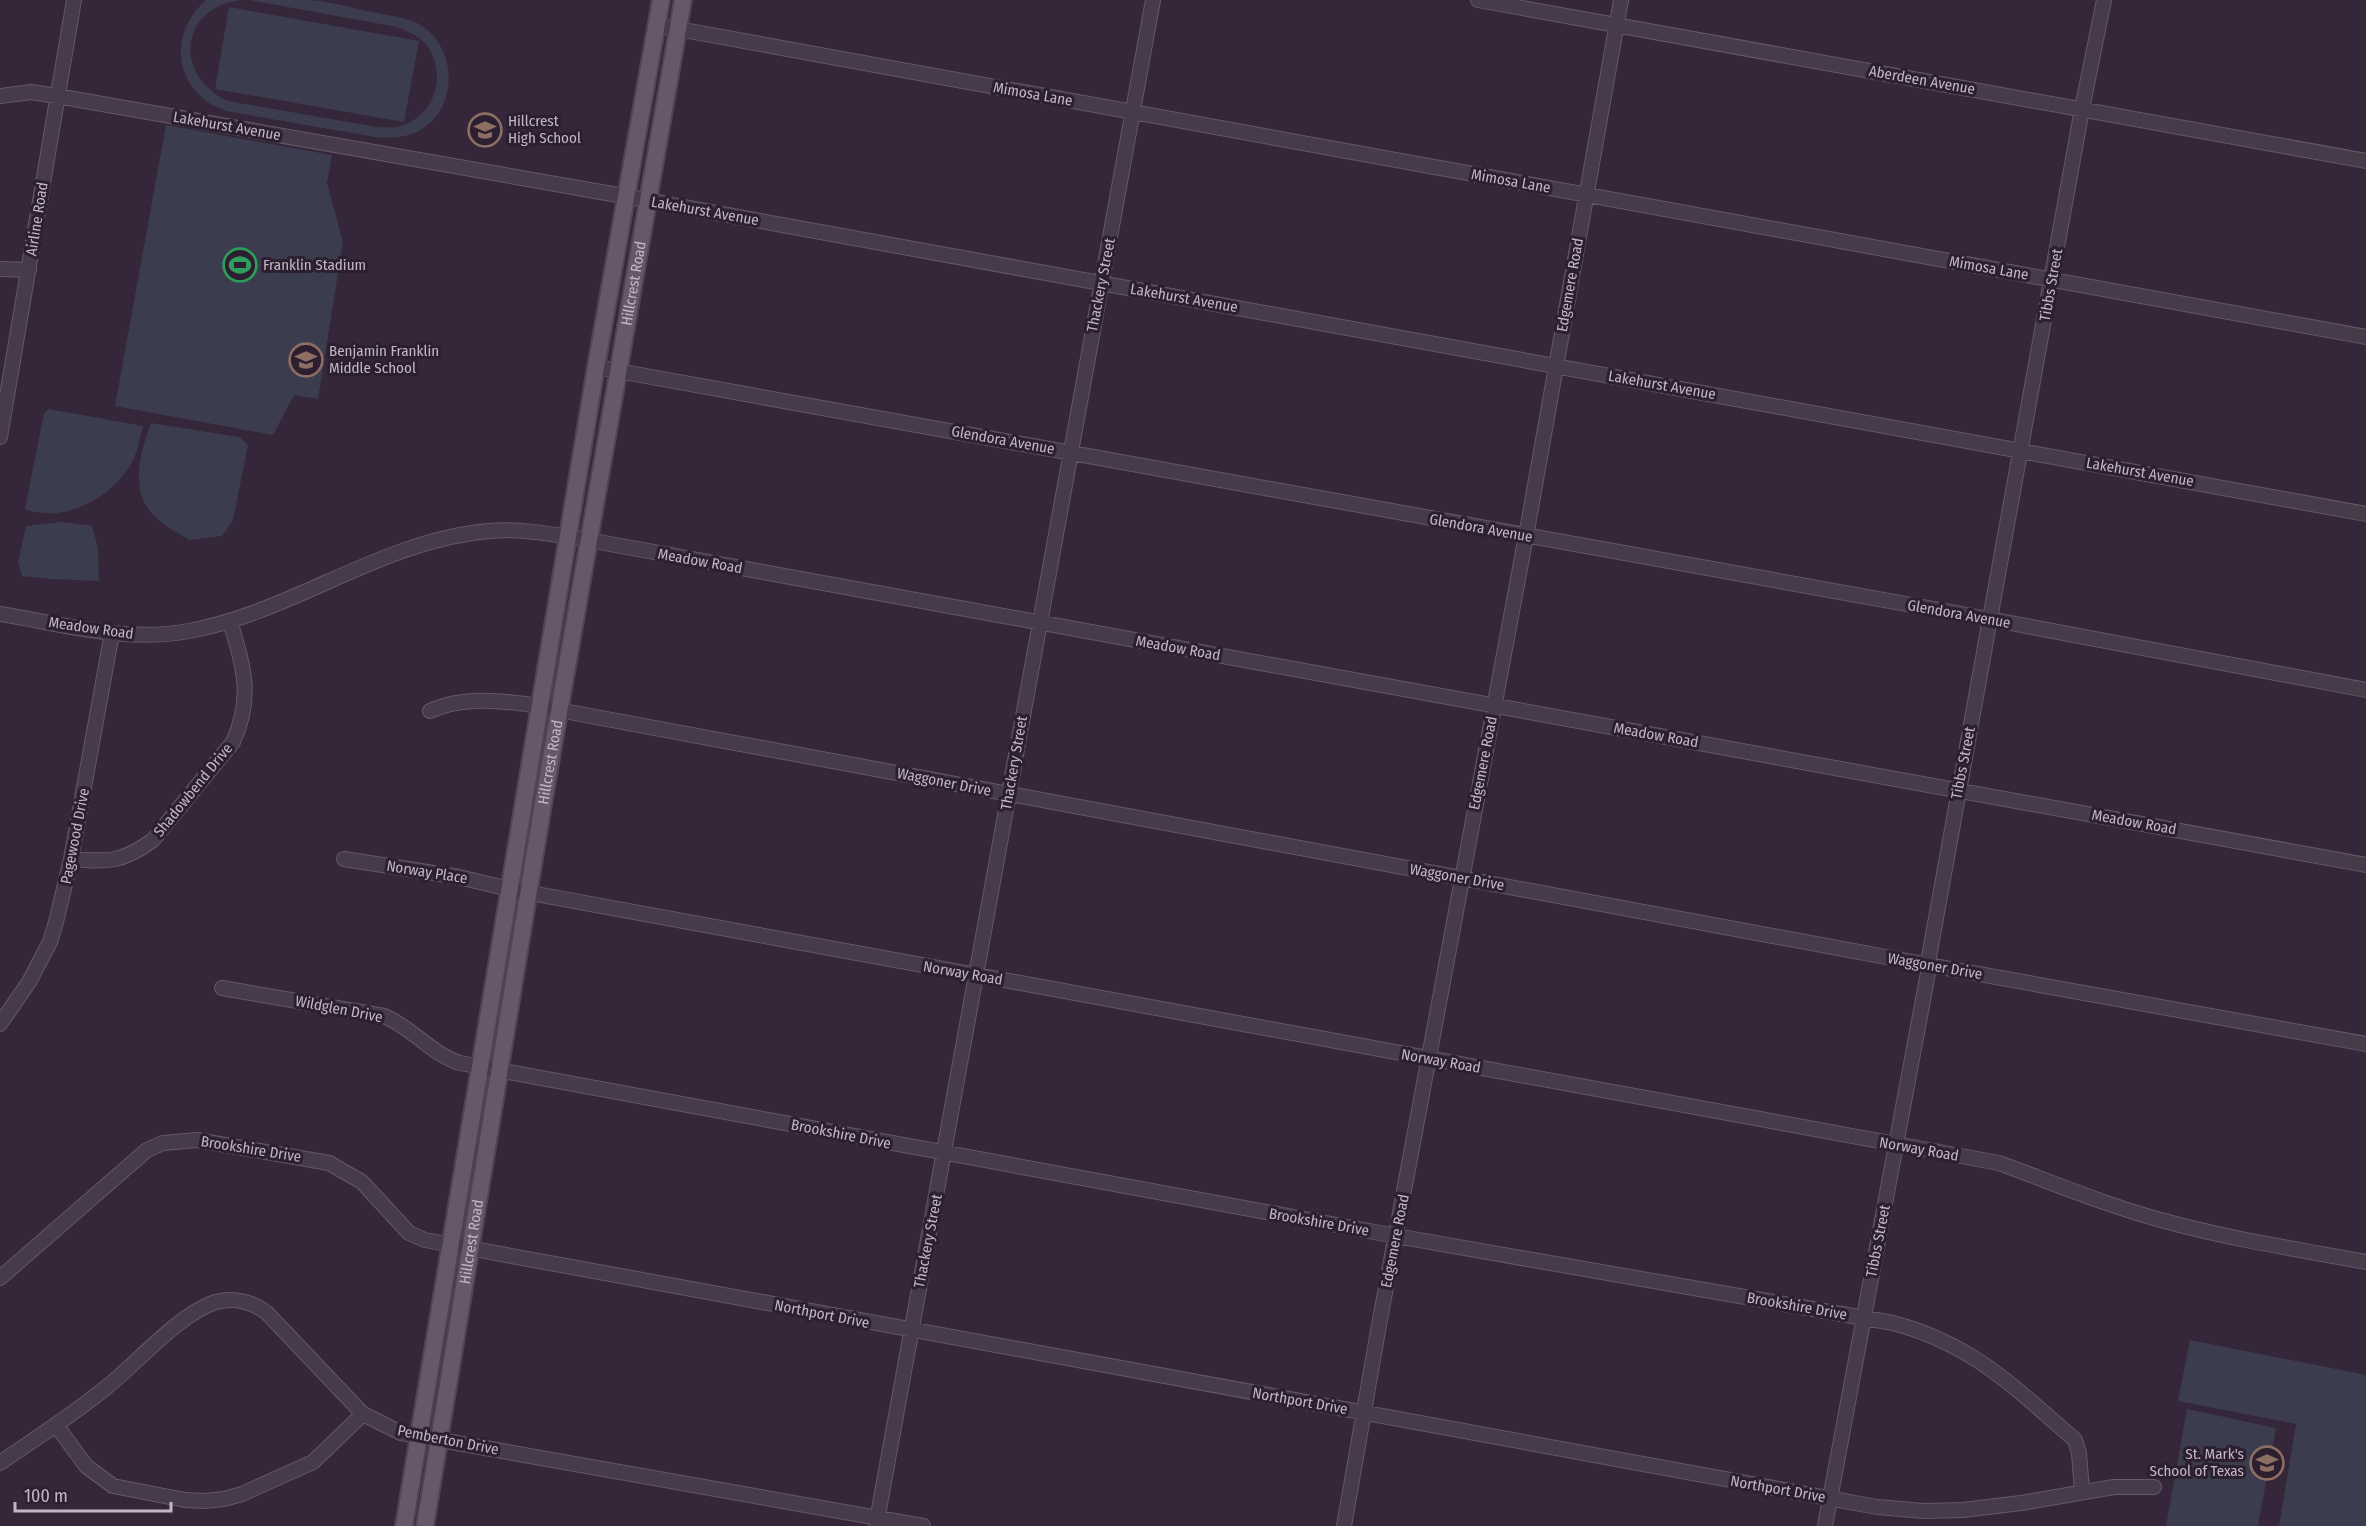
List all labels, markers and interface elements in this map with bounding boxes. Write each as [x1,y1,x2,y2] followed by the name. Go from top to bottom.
[1868,62,1976,98] street label: Aberdeen Avenue
[992,78,1074,110] street label: Mimosa Lane
[172,108,282,144] street label: Lakehurst Avenue
[467,112,503,148] school or university icon: Hillcrest High School
[508,112,581,147] place label: Hillcrest High School
[1470,165,1552,197] street label: Mimosa Lane
[22,181,52,257] street label: Airline Road
[650,193,760,229] street label: Lakehurst Avenue
[1083,236,1119,333] street label: Thackery Street
[1553,237,1587,333] street label: Edgemere Road
[617,240,650,327] street label: Hillcrest Road
[222,247,258,283] sports icon: Franklin Stadium
[2036,247,2066,323] street label: Tibbs Street
[1948,252,2030,284] street label: Mimosa Lane
[263,256,366,274] place label: Franklin Stadium
[1129,280,1239,316] street label: Lakehurst Avenue
[288,342,324,378] school or university icon: Benjamin Franklin Middle School
[329,342,439,377] place label: Benjamin Franklin Middle School
[1607,367,1717,403] street label: Lakehurst Avenue
[950,422,1056,458] street label: Glendora Avenue
[2085,454,2195,490] street label: Lakehurst Avenue
[1428,510,1534,546] street label: Glendora Avenue
[656,545,744,577] street label: Meadow Road
[1906,596,2012,632] street label: Glendora Avenue
[47,613,135,643] street label: Meadow Road
[1134,632,1222,664] street label: Meadow Road
[997,714,1031,811] street label: Thackery Street
[1465,715,1501,811] street label: Edgemere Road
[534,719,566,806] street label: Hillcrest Road
[1612,719,1700,751] street label: Meadow Road
[1947,725,1979,801] street label: Tibbs Street
[150,740,236,840] street label: Shadowbend Drive
[895,764,993,800] street label: Waggoner Drive
[57,786,93,886] street label: Pagewood Drive
[2090,806,2178,838] street label: Meadow Road
[385,857,469,887] street label: Norway Place
[1408,860,1506,894] street label: Waggoner Drive
[1886,949,1984,983] street label: Waggoner Drive
[922,957,1004,989] street label: Norway Road
[294,992,384,1026] street label: Wildglen Drive
[1400,1045,1482,1077] street label: Norway Road
[790,1115,892,1153] street label: Brookshire Drive
[200,1132,302,1166] street label: Brookshire Drive
[1878,1133,1960,1165] street label: Norway Road
[910,1192,946,1289] street label: Thackery Street
[1377,1193,1413,1289] street label: Edgemere Road
[456,1198,487,1285] street label: Hillcrest Road
[1862,1203,1894,1279] street label: Tibbs Street
[1268,1204,1370,1240] street label: Brookshire Drive
[1746,1288,1848,1324] street label: Brookshire Drive
[773,1296,871,1332] street label: Northport Drive
[1251,1384,1349,1418] street label: Northport Drive
[396,1421,500,1459] street label: Pemberton Drive
[2150,1445,2244,1480] place label: St. Mark's School of Texas
[2249,1445,2285,1481] school or university icon: St. Mark's School of Texas
[1729,1472,1827,1506] street label: Northport Drive
[15,1475,171,1513] scale bar
[24,1485,68,1507] text: 100 m

